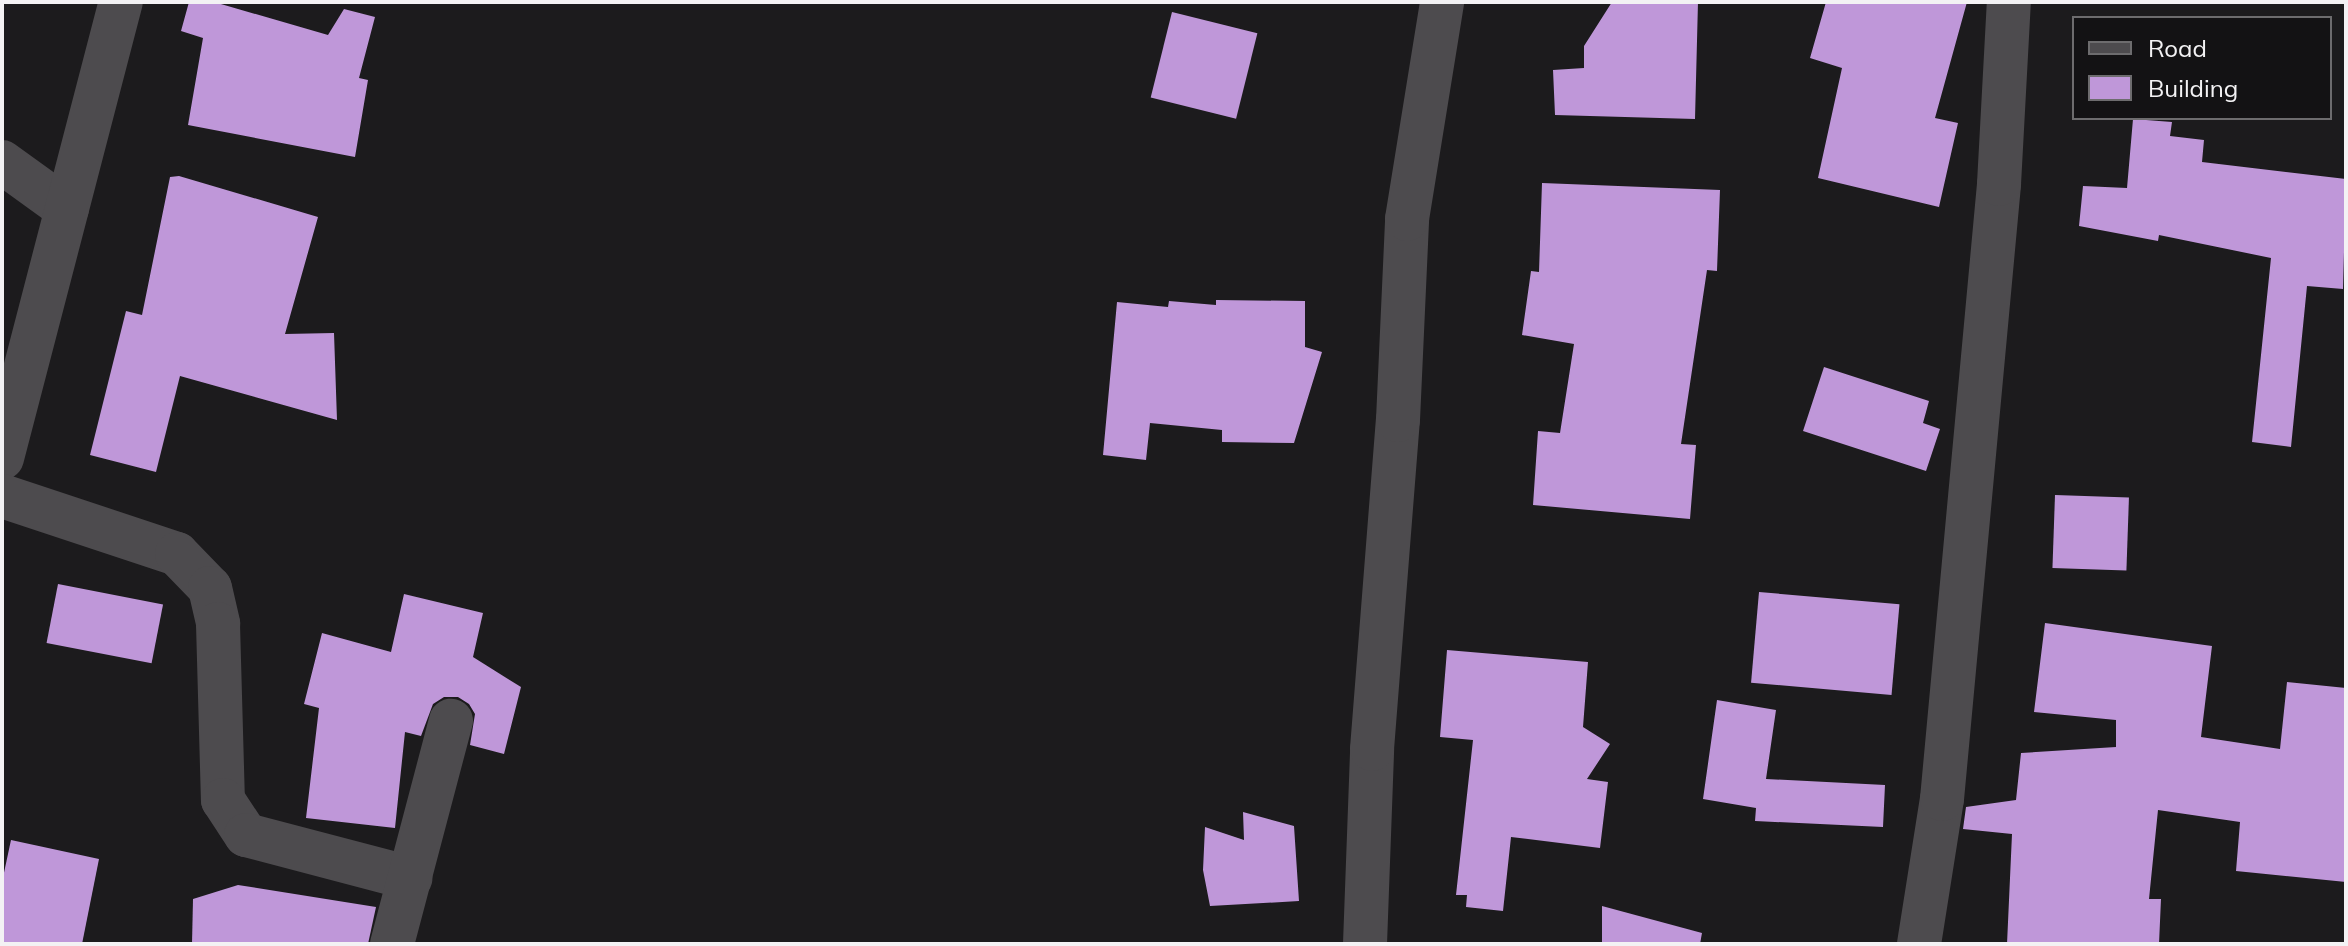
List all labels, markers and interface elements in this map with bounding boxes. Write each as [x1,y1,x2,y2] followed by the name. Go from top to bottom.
[2072,16,2332,120] legend
[2148,33,2207,63] text: Road
[2148,73,2238,103] text: Building

